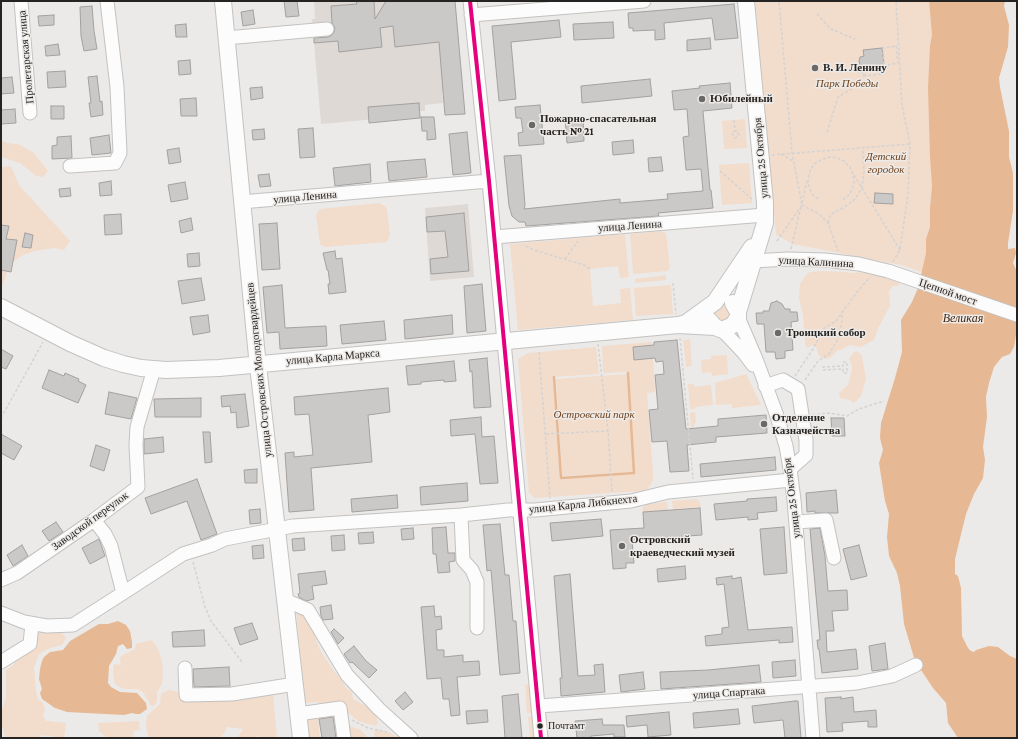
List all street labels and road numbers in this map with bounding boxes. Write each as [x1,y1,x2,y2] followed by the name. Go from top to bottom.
[15,10,37,104] street label: Пролетарская улица
[751,117,771,199] street label: улица 25 Октября
[273,188,337,206] street label: улица Ленина
[598,217,662,235] street label: улица Ленина
[778,253,854,271] street label: улица Калинина
[917,276,979,308] street label: Цепной мост
[243,282,275,458] street label: улица Островских Молодогвардейцев
[285,346,381,368] street label: улица Карла Маркса
[781,457,803,539] street label: улица 25 Октября
[49,489,131,553] street label: Заводской переулок
[528,492,638,516] street label: улица Карла Либкнехта
[692,684,766,702] street label: улица Спартака

